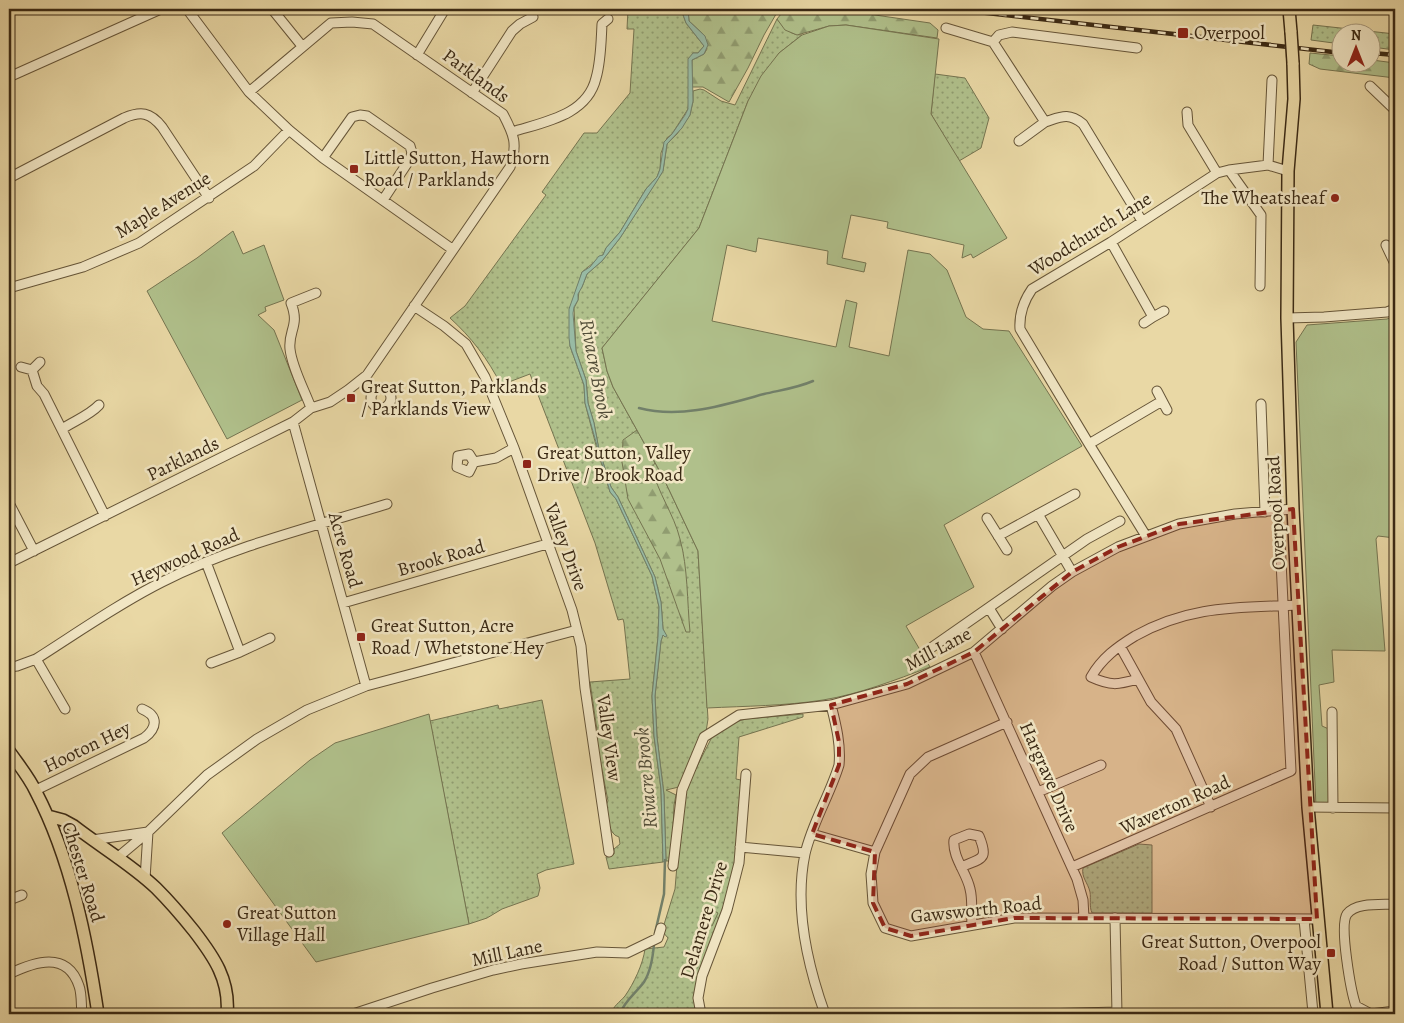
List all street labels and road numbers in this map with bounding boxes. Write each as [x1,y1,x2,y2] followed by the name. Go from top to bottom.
[437,43,515,109] street label: Parklands
[110,165,216,245] street label: Maple Avenue
[1023,186,1156,283] street label: Woodchurch Lane
[143,430,223,488] street label: Parklands
[1260,455,1292,571] street label: Overpool Road
[538,499,594,594] street label: Valley Drive
[322,508,368,592] street label: Acre Road
[127,521,244,593] street label: Heywood Road
[394,533,489,583] street label: Brook Road
[900,621,976,677] street label: Mill Lane
[590,692,628,784] street label: Valley View
[39,715,135,779] street label: Hooton Hey
[1013,718,1085,836] street label: Hargrave Drive
[1115,769,1235,841] street label: Waverton Road
[55,819,111,926] street label: Chester Road
[674,858,734,982] street label: Delamere Drive
[909,890,1044,930] street label: Gawsworth Road
[469,933,545,973] street label: Mill Lane

